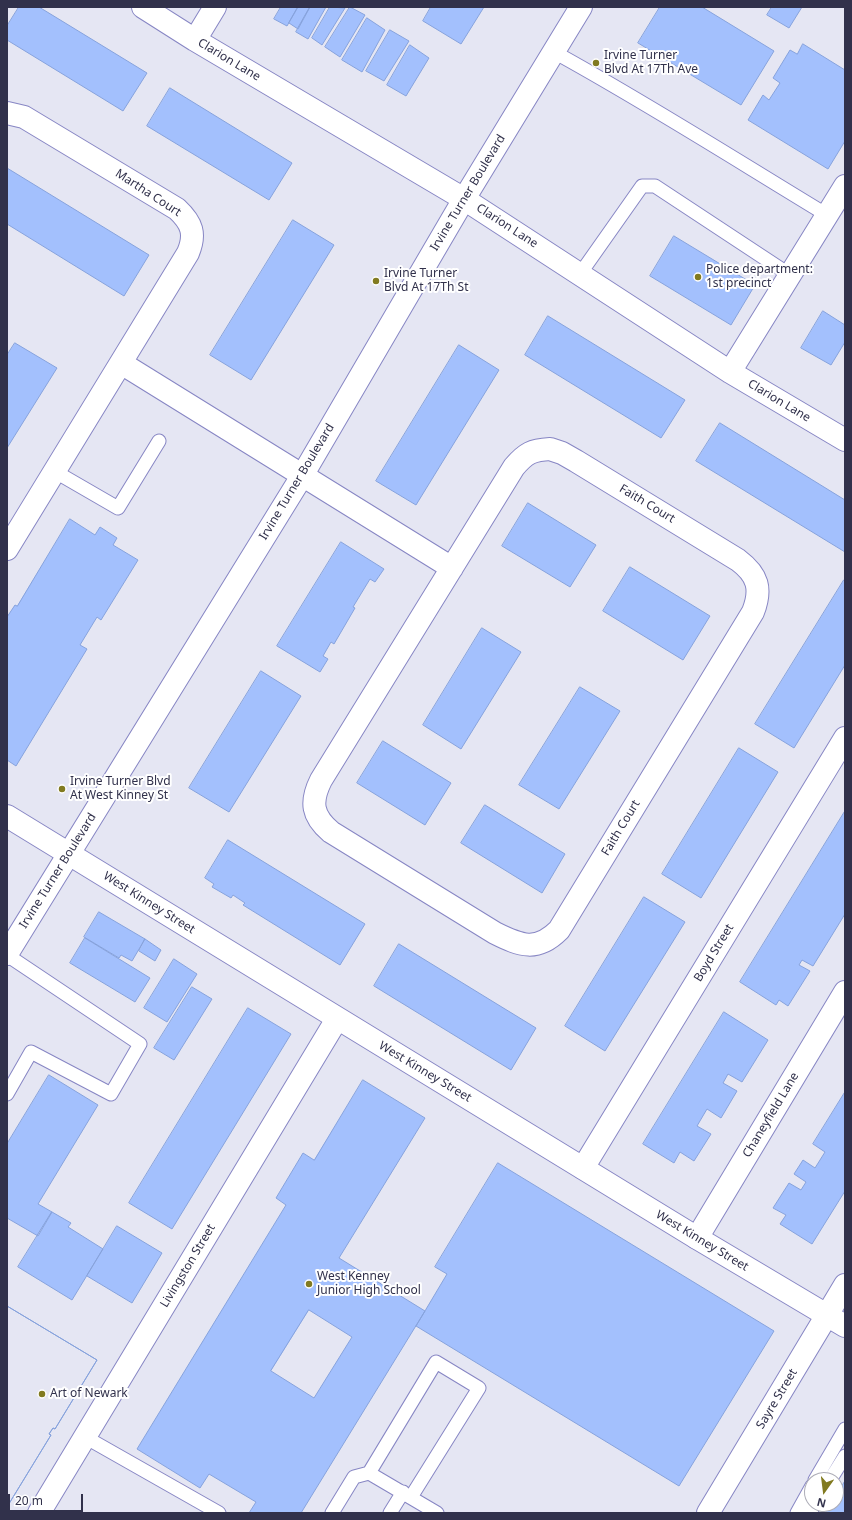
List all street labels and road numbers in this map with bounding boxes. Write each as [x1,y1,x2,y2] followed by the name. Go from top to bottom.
[195,36,263,84] street label: Clarion Lane
[428,132,508,254] street label: Irvine Turner Boulevard
[112,166,184,220] street label: Martha Court
[474,201,540,251] street label: Clarion Lane
[745,377,813,425] street label: Clarion Lane
[257,421,337,543] street label: Irvine Turner Boulevard
[617,482,677,526] street label: Faith Court
[599,798,643,858] street label: Faith Court
[17,811,99,931] street label: Irvine Turner Boulevard
[100,869,198,937] street label: West Kinney Street
[691,921,737,985] street label: Boyd Street
[376,1039,474,1105] street label: West Kinney Street
[740,1070,802,1160] street label: Chaneyfield Lane
[653,1208,751,1274] street label: West Kinney Street
[157,1222,219,1310] street label: Livingston Street
[753,1366,801,1432] street label: Sayre Street

